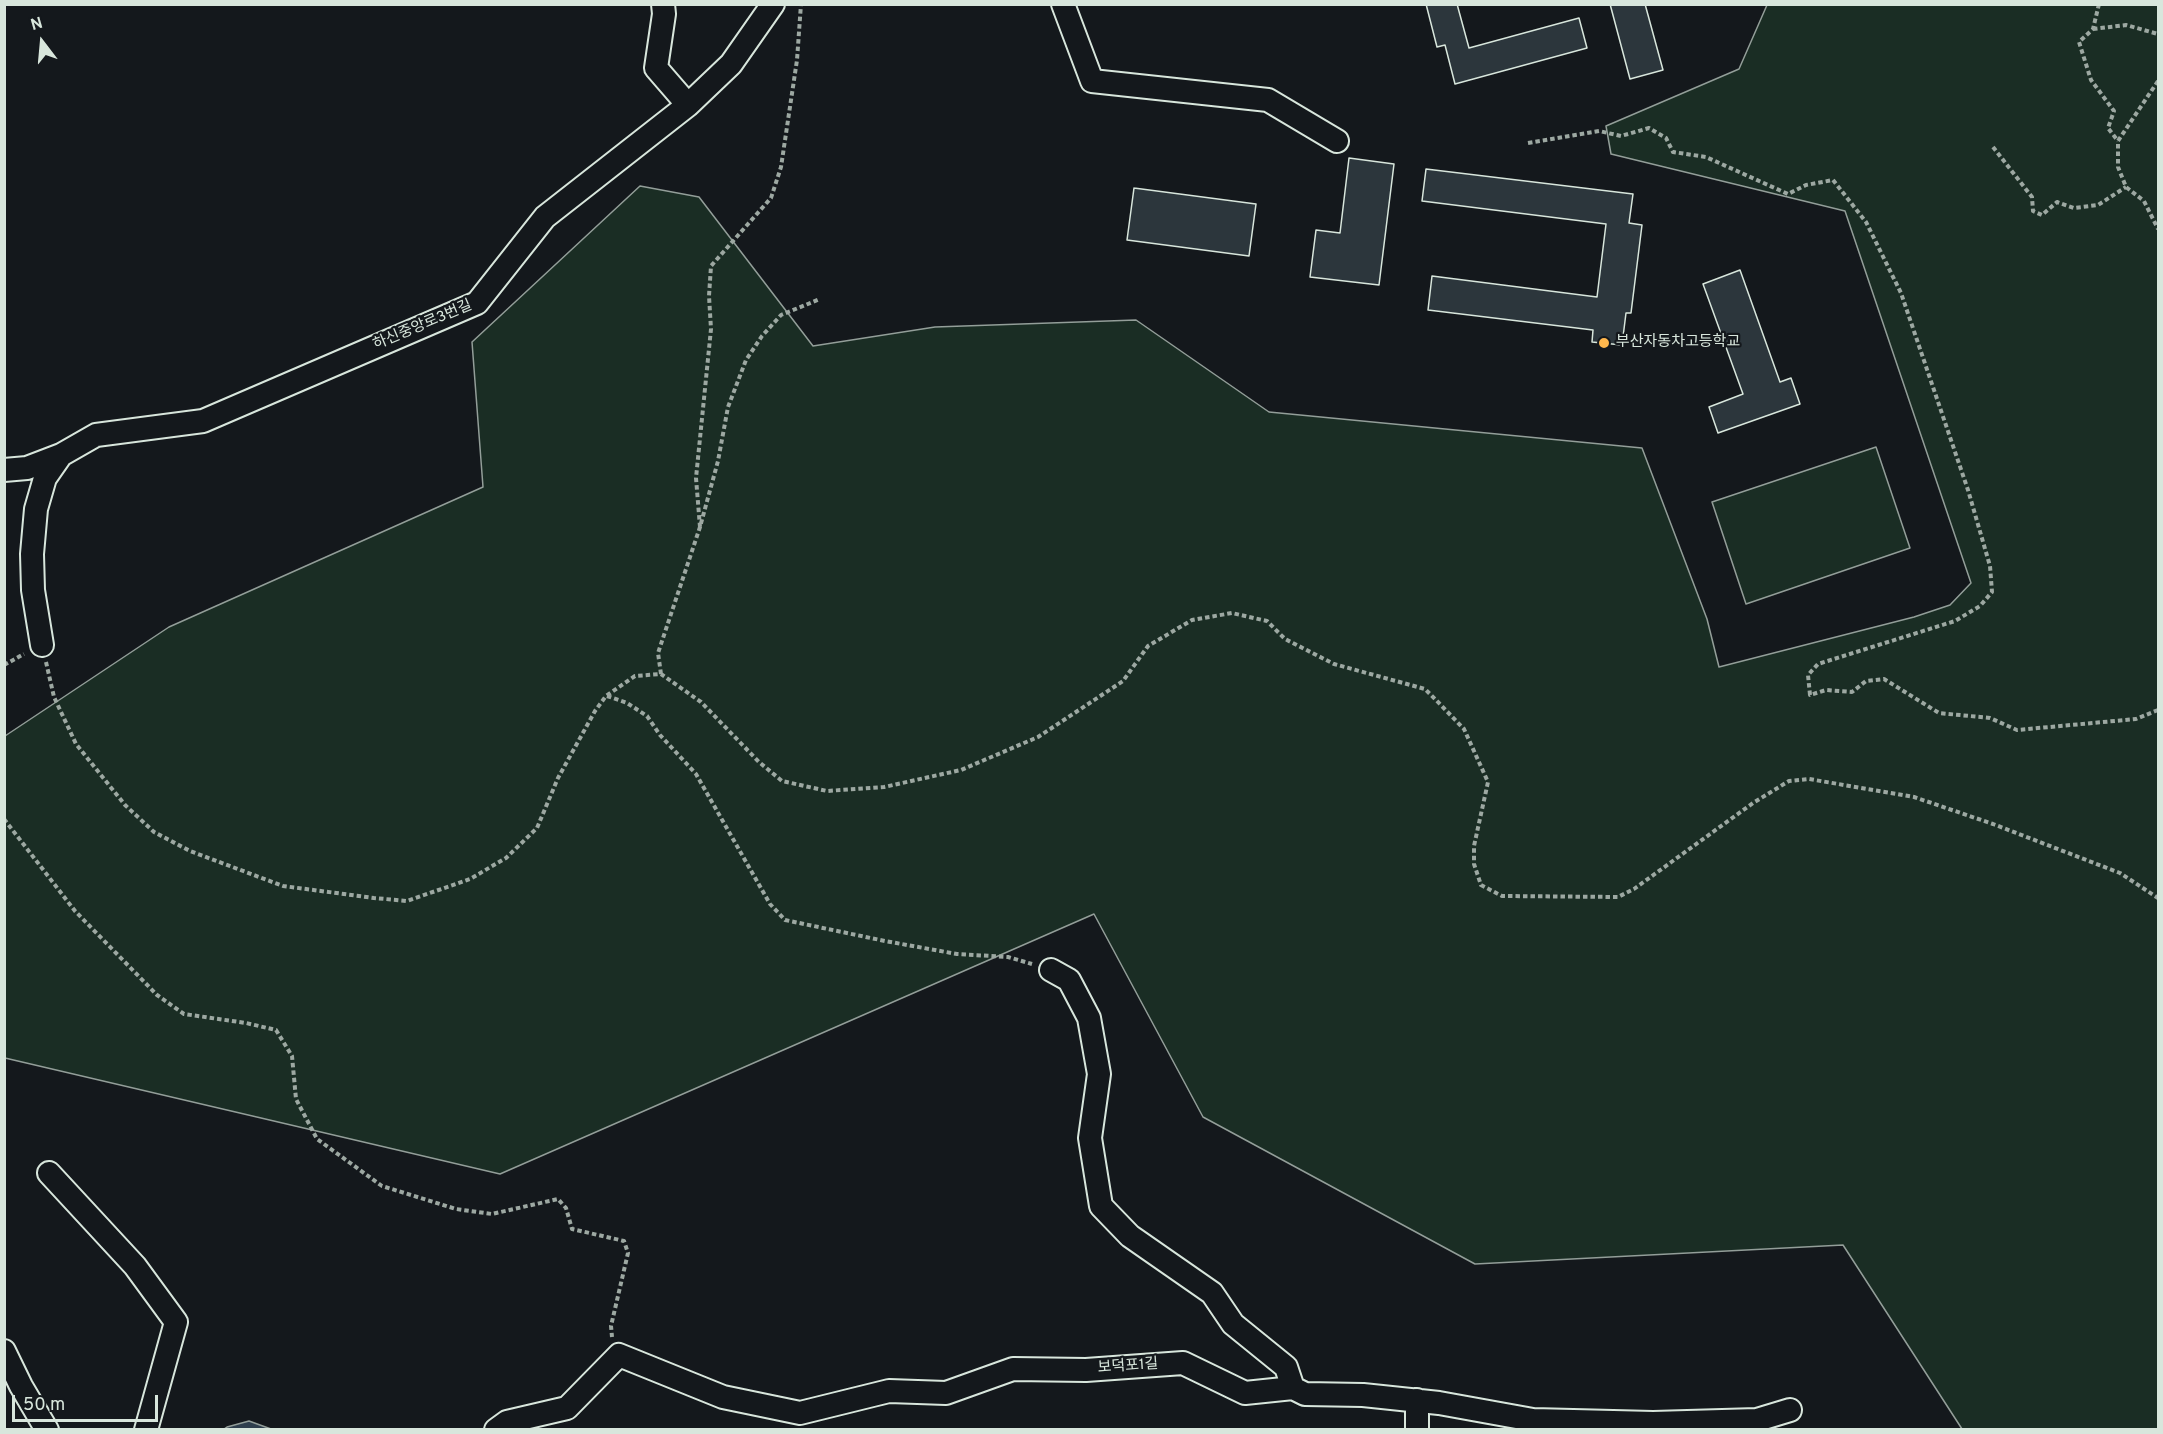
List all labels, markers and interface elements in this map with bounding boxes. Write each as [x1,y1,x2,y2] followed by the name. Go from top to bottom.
[12,12,72,72] north arrow
[29,13,45,36] text: N
[371,297,475,355] street label: 하신중앙로3번길
[1616,334,1740,352] place label: 부산자동차고등학교
[1597,336,1611,350] marker: 부산자동차고등학교
[1097,1356,1159,1378] street label: 보덕포1길
[15,1383,160,1421] scale bar
[23,1394,65,1417] text: 50 m

